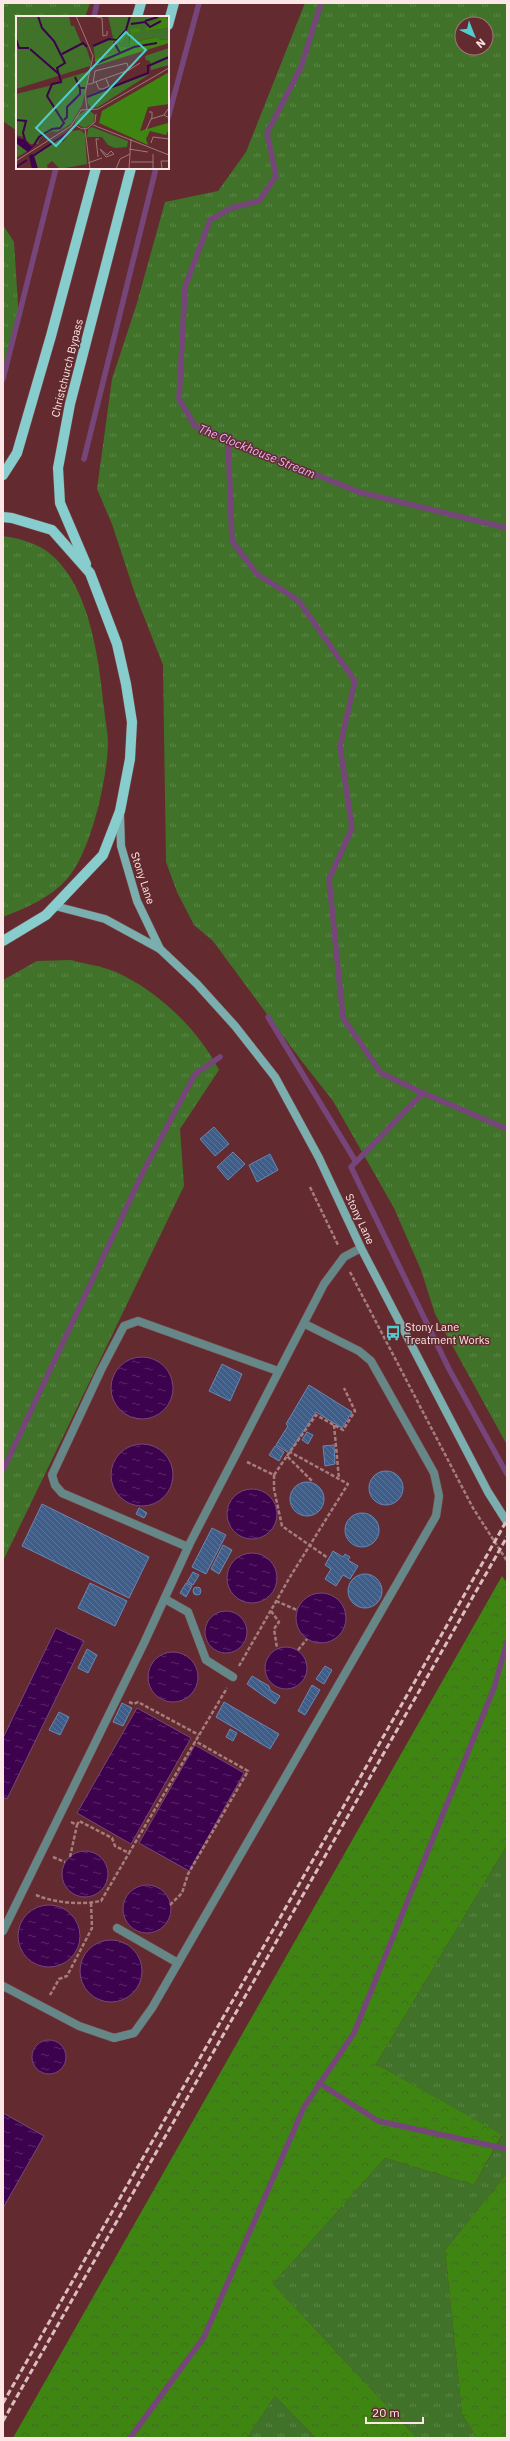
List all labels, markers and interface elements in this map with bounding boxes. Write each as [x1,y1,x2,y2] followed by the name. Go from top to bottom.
[16,16,169,169] inset map
[454,16,494,56] north arrow
[473,35,489,51] text: N
[48,317,86,419] street label: Christchurch Bypass
[196,421,318,481] water label: The Clockhouse Stream
[128,850,158,906] street label: Stony Lane
[342,1191,378,1247] street label: Stony Lane
[405,1320,490,1347] place label: Stony Lane Treatment Works
[384,1324,402,1342] bus stop icon: Stony Lane Treatment Works
[366,2399,423,2425] scale bar
[372,2405,400,2420] text: 20 m

